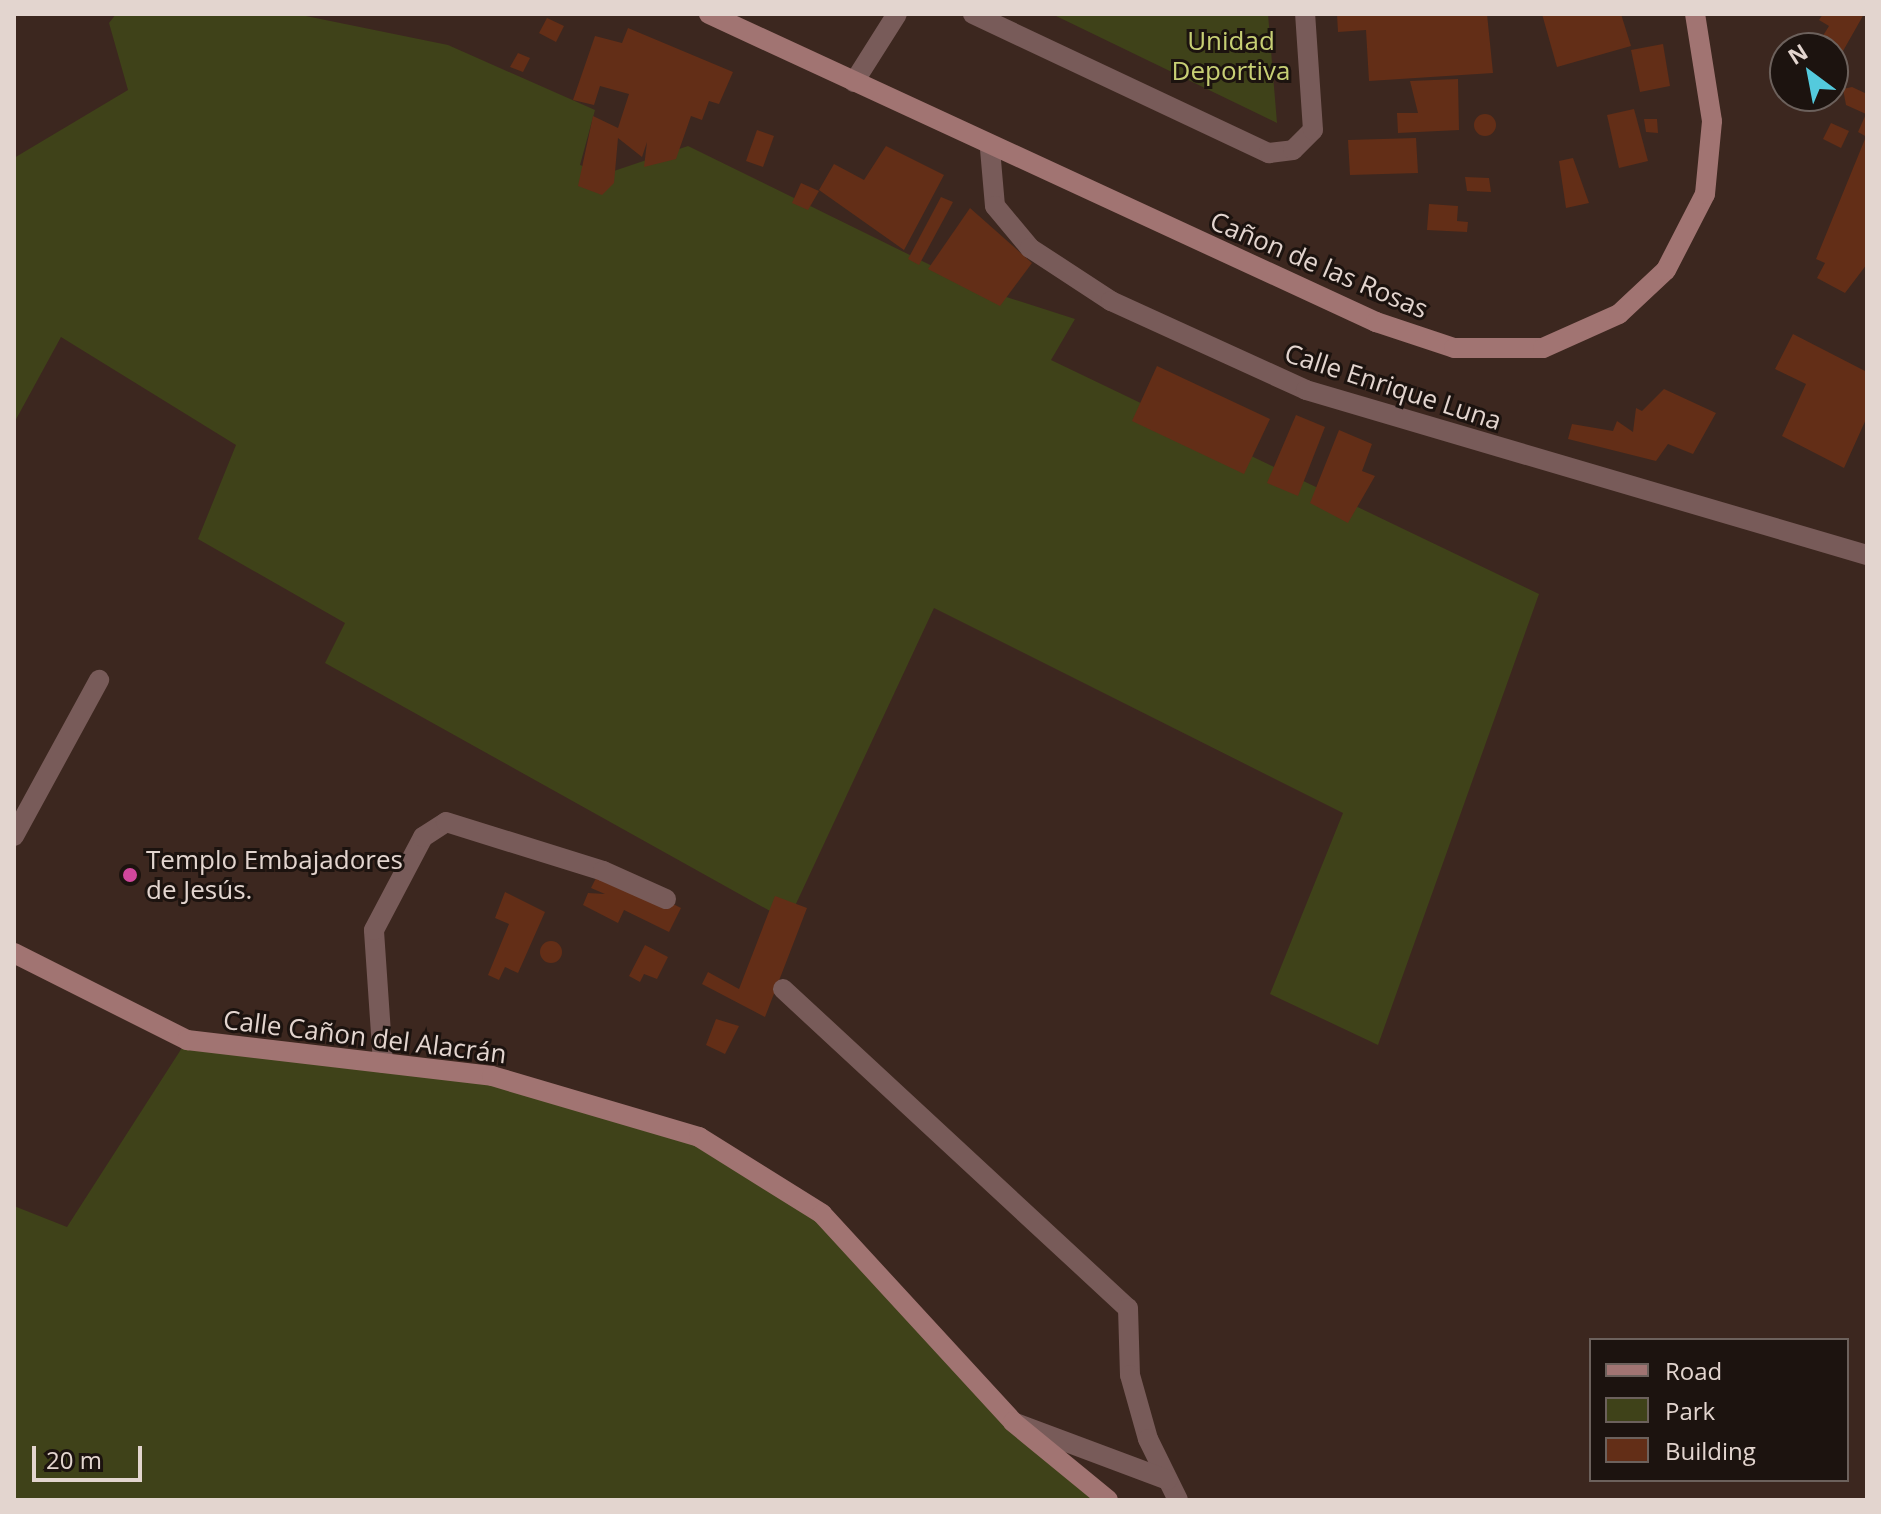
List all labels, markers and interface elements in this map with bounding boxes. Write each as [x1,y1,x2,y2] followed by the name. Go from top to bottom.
[1172,25,1290,86] park label: Unidad Deportiva
[1769,32,1849,112] north arrow
[1782,36,1813,71] text: N
[1205,205,1433,325] street label: Cañon de las Rosas
[1281,337,1505,437] street label: Calle Enrique Luna
[146,844,403,906] place label: Templo Embajadores de Jesús.
[121,866,139,884] marker: Templo Embajadores de Jesús.
[222,1004,508,1070] street label: Calle Cañon del Alacrán
[1589,1338,1849,1482] legend
[1665,1354,1722,1387] text: Road
[1665,1394,1715,1427] text: Park
[36,1430,146,1480] scale bar
[1665,1434,1756,1467] text: Building
[46,1443,102,1476] text: 20 m

